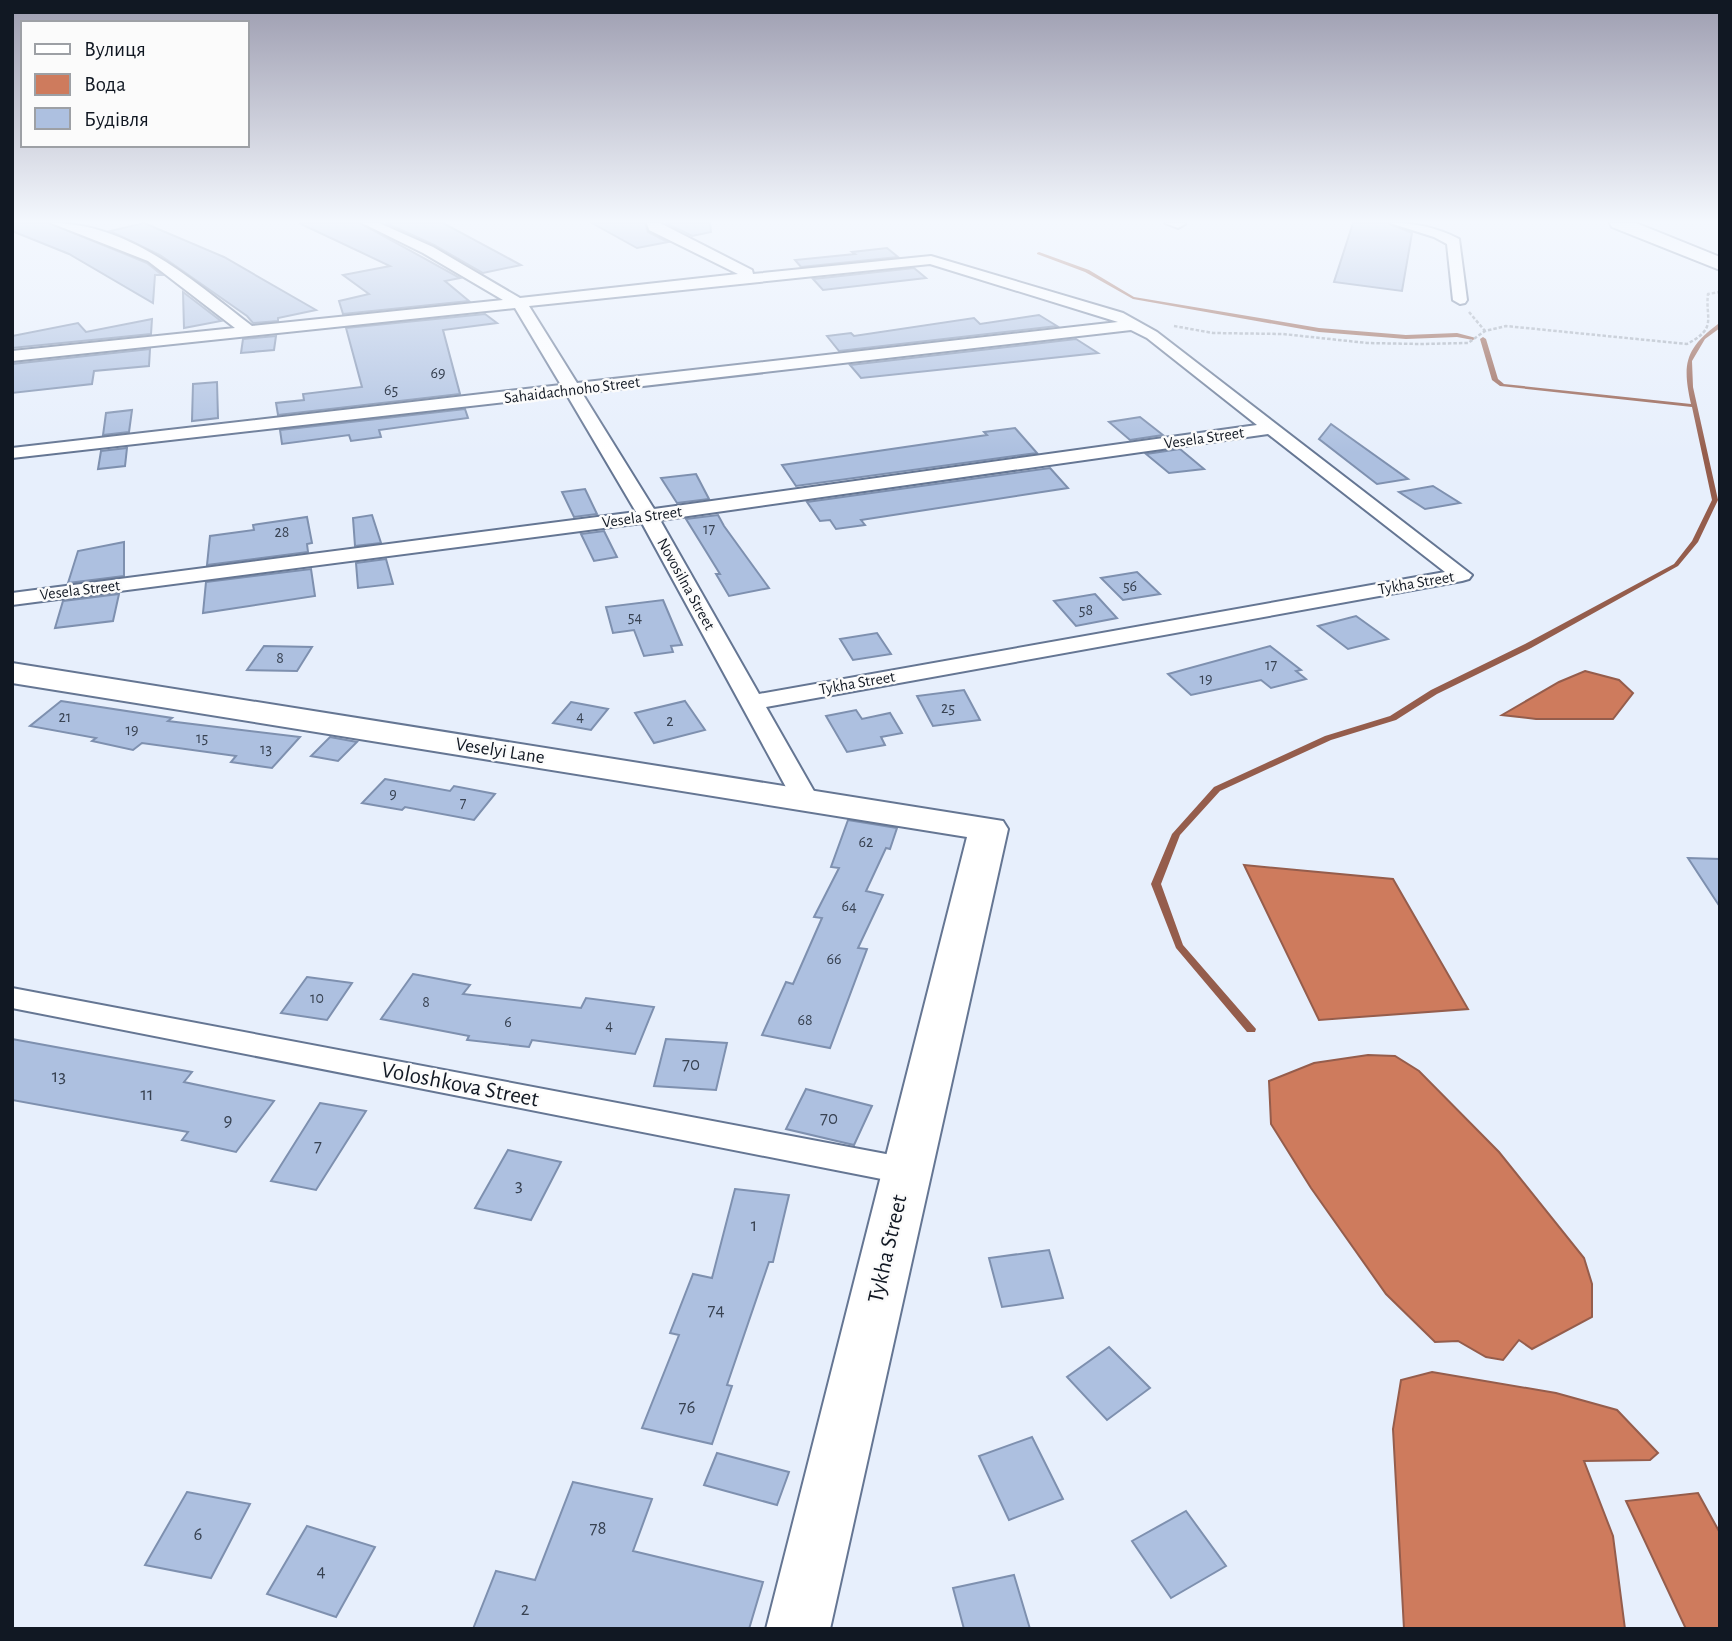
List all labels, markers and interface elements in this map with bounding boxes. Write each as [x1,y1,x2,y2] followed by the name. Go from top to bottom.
[21,21,248,147] legend
[84,39,146,60] text: Вулиця
[84,74,126,95] text: Вода
[84,109,149,130] text: Будівля
[430,365,446,381] house number: 69
[503,374,641,406] street label: Sahaidachnoho Street
[384,382,398,398] house number: 65
[1163,424,1245,452] street label: Vesela Street
[601,503,683,531] street label: Vesela Street
[703,521,715,537] house number: 17
[275,524,289,540] house number: 28
[654,535,718,633] street label: Novosilna Street
[1377,568,1455,599] street label: Tykha Street
[39,577,121,603] street label: Vesela Street
[1123,578,1137,594] house number: 56
[1079,602,1093,618] house number: 58
[628,609,642,625] house number: 54
[276,650,284,666] house number: 8
[1265,657,1277,673] house number: 17
[818,668,896,699] street label: Tykha Street
[1199,671,1213,687] house number: 19
[941,700,955,716] house number: 25
[576,708,584,724] house number: 4
[59,709,71,725] house number: 21
[666,713,674,729] house number: 2
[125,722,139,738] house number: 19
[196,730,208,746] house number: 15
[454,735,546,767] street label: Veselyi Lane
[260,741,272,757] house number: 13
[389,786,397,802] house number: 9
[460,795,467,811] house number: 7
[859,834,873,850] house number: 62
[841,898,857,914] house number: 64
[826,951,842,967] house number: 66
[310,990,324,1006] house number: 10
[422,994,430,1010] house number: 8
[797,1012,813,1028] house number: 68
[504,1014,512,1030] house number: 6
[605,1017,613,1033] house number: 4
[682,1055,700,1074] house number: 70
[379,1058,541,1112] street label: Voloshkova Street
[52,1067,66,1086] house number: 13
[140,1085,154,1104] house number: 11
[820,1109,838,1128] house number: 70
[224,1111,233,1130] house number: 9
[314,1137,322,1156] house number: 7
[515,1176,523,1195] house number: 3
[864,1192,912,1305] street label: Tykha Street
[751,1216,757,1235] house number: 1
[707,1301,725,1320] house number: 74
[679,1398,695,1417] house number: 76
[590,1519,606,1538] house number: 78
[194,1525,203,1544] house number: 6
[316,1562,326,1581] house number: 4
[521,1600,530,1619] house number: 2

